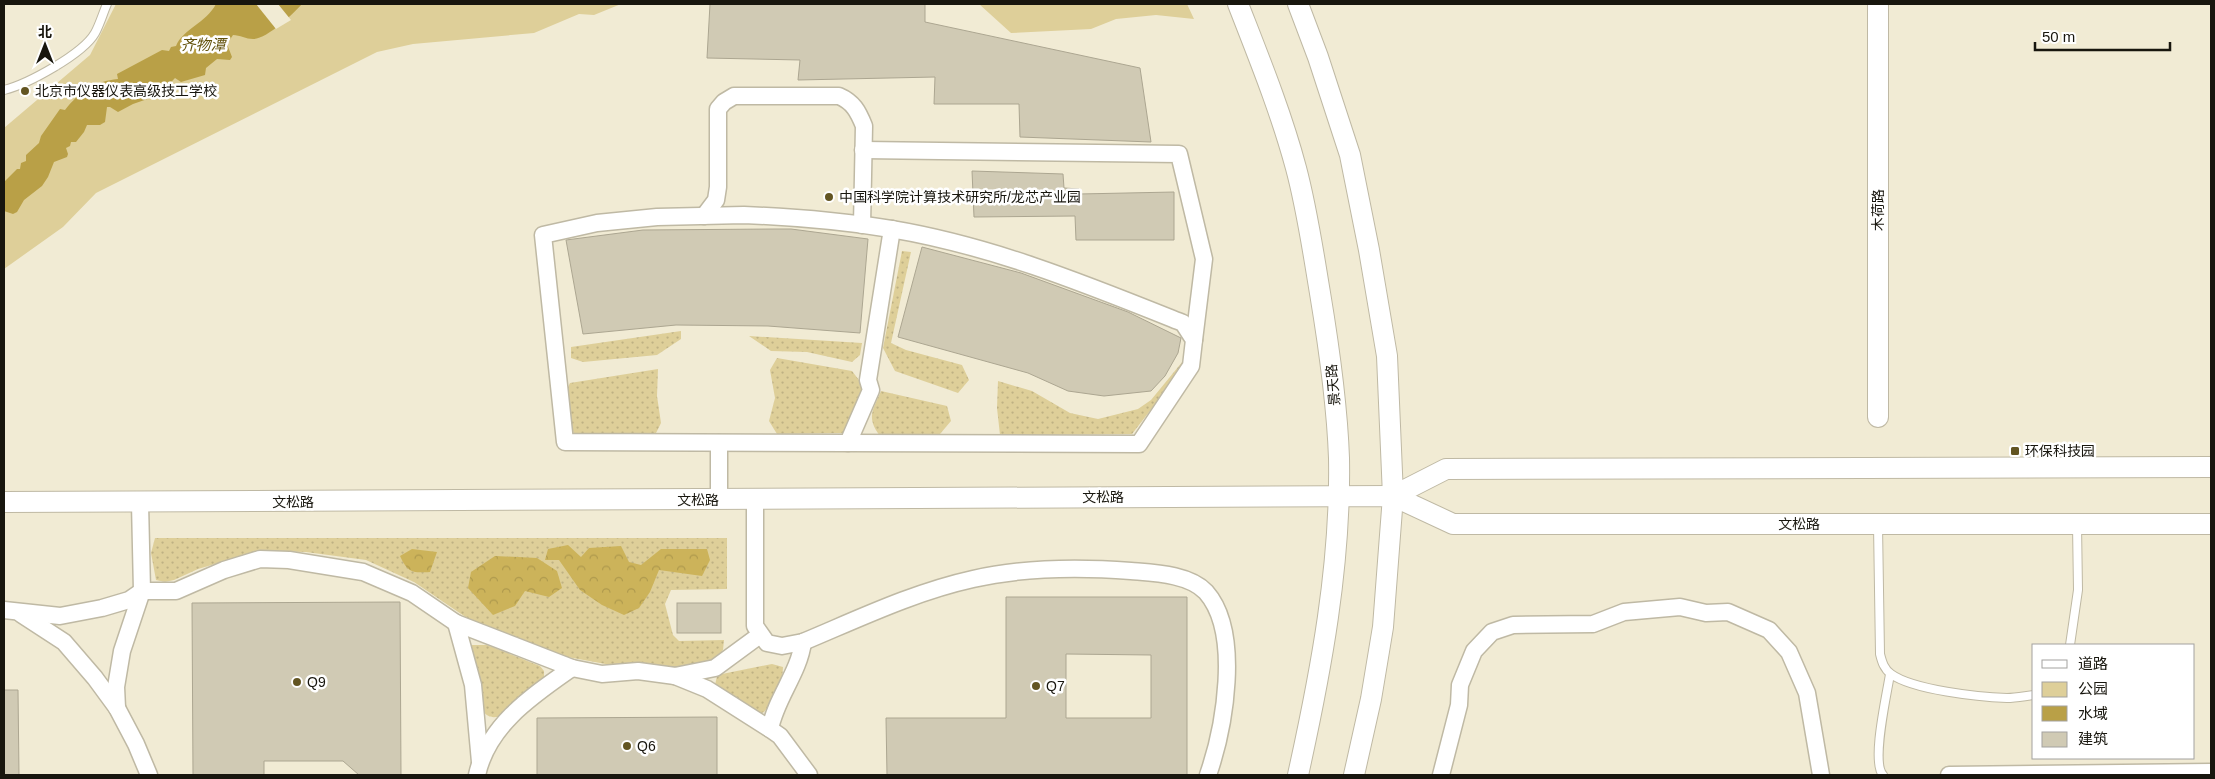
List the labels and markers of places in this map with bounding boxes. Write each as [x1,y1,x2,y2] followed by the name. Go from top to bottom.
[35,83,217,99] place label: 北京市仪器仪表高级技工学校
[19,85,31,97] marker: 北京市仪器仪表高级技工学校
[839,189,1081,205] place label: 中国科学院计算技术研究所/龙芯产业园
[823,191,835,203] marker: 中国科学院计算技术研究所/龙芯产业园
[2025,443,2095,459] place label: 环保科技园
[2009,445,2021,457] marker: 环保科技园
[307,674,326,690] place label: Q9
[291,676,303,688] marker: Q9
[1046,678,1065,694] place label: Q7
[1030,680,1042,692] marker: Q7
[637,738,656,754] place label: Q6
[621,740,633,752] marker: Q6

